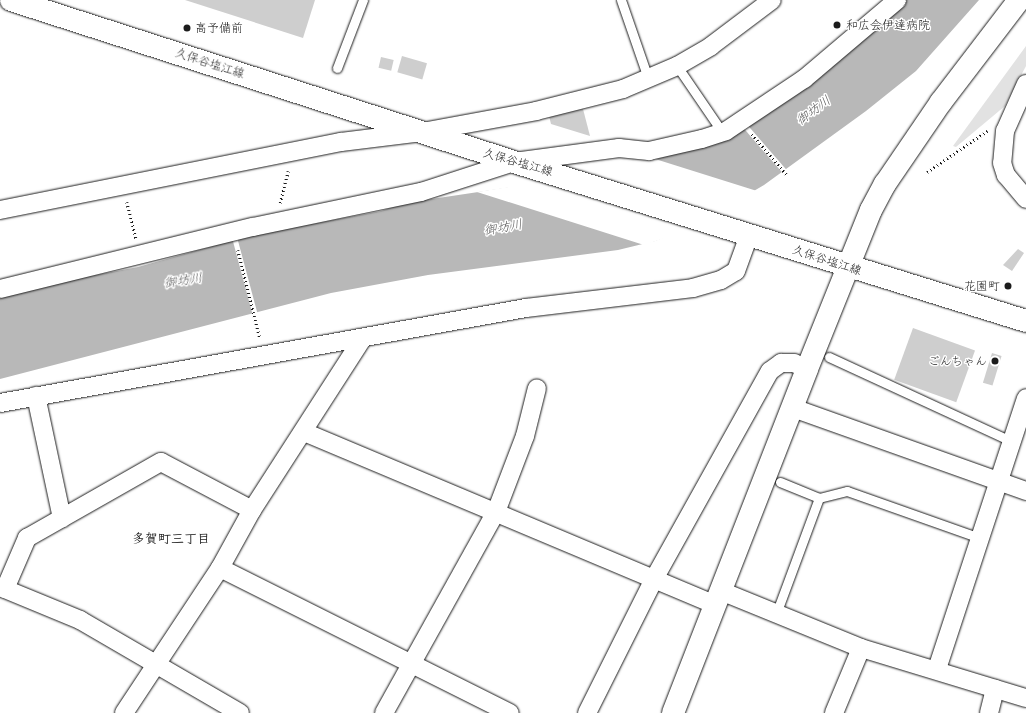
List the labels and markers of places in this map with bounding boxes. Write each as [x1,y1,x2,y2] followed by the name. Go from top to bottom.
[846,18,930,32] place label: 和広会伊達病院
[831,19,843,31] marker: 和広会伊達病院
[195,21,243,35] place label: 高予備前
[182,23,192,33] marker: 高予備前
[964,279,1000,293] place label: 花園町
[1003,281,1013,291] marker: 花園町
[927,354,987,368] place label: ごんちゃん
[990,356,1000,366] marker: ごんちゃん

